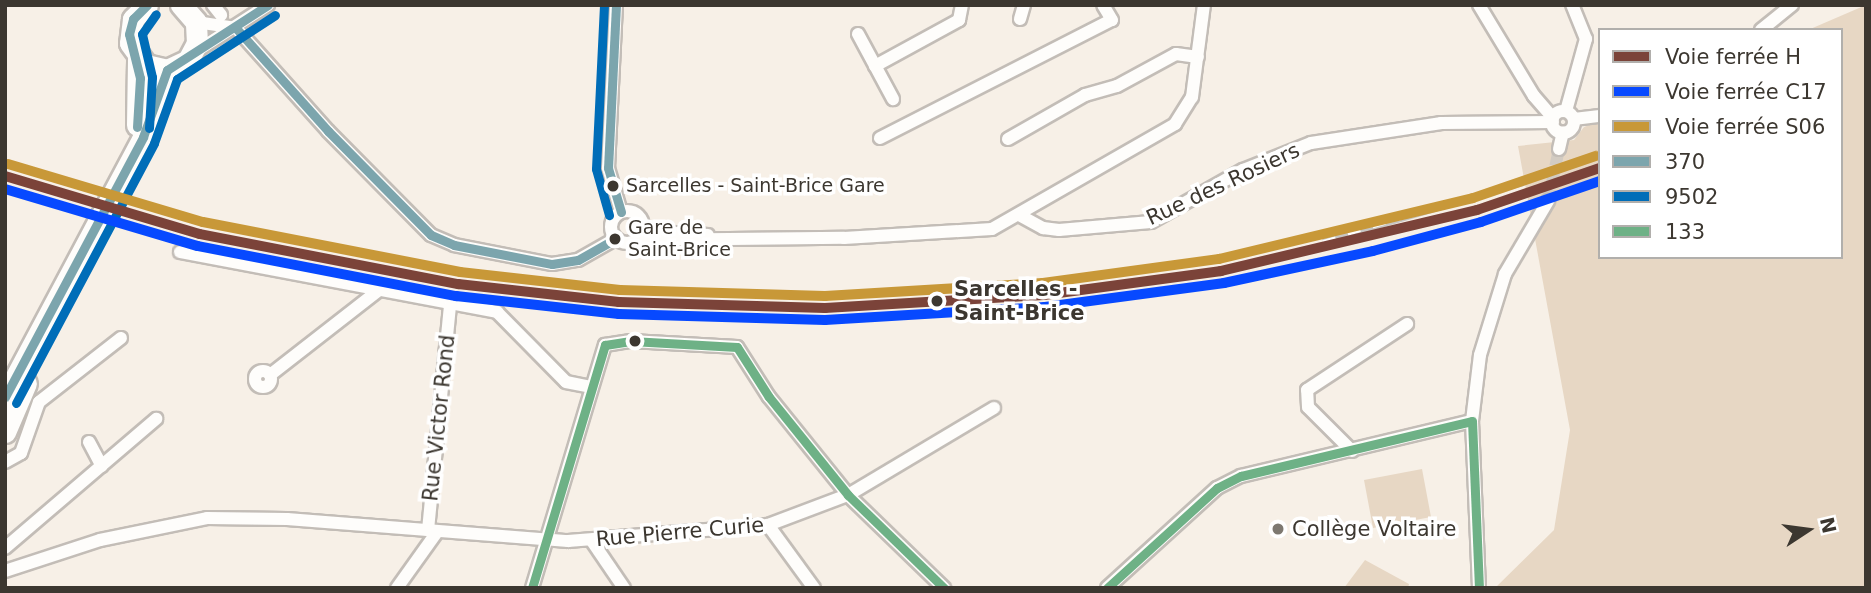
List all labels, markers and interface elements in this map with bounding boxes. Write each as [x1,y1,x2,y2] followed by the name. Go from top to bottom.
[1598,28,1843,259] legend
[1665,45,1801,69] text: Voie ferrée H
[1665,80,1827,104] text: Voie ferrée C17
[1665,115,1825,139] text: Voie ferrée S06
[1142,137,1304,231] street label: Rue des Rosiers
[1665,150,1705,174] text: 370
[626,175,885,197] place label: Sarcelles - Saint-Brice Gare
[606,179,620,193] marker: Sarcelles - Saint-Brice Gare
[1665,185,1718,209] text: 9502
[628,217,731,261] place label: Gare de Saint-Brice
[1665,220,1705,244] text: 133
[608,232,622,246] marker: Gare de Saint-Brice
[954,276,1084,326] place label: Sarcelles - Saint-Brice
[926,290,948,312] marker: Sarcelles - Saint-Brice
[418,333,460,503] street label: Rue Victor Rond
[628,334,642,348] unlabelled marker
[1773,495,1843,565] north arrow
[595,512,765,552] street label: Rue Pierre Curie
[1816,515,1841,535] text: N
[1292,516,1456,542] place label: Collège Voltaire
[1270,521,1286,537] marker: Collège Voltaire

